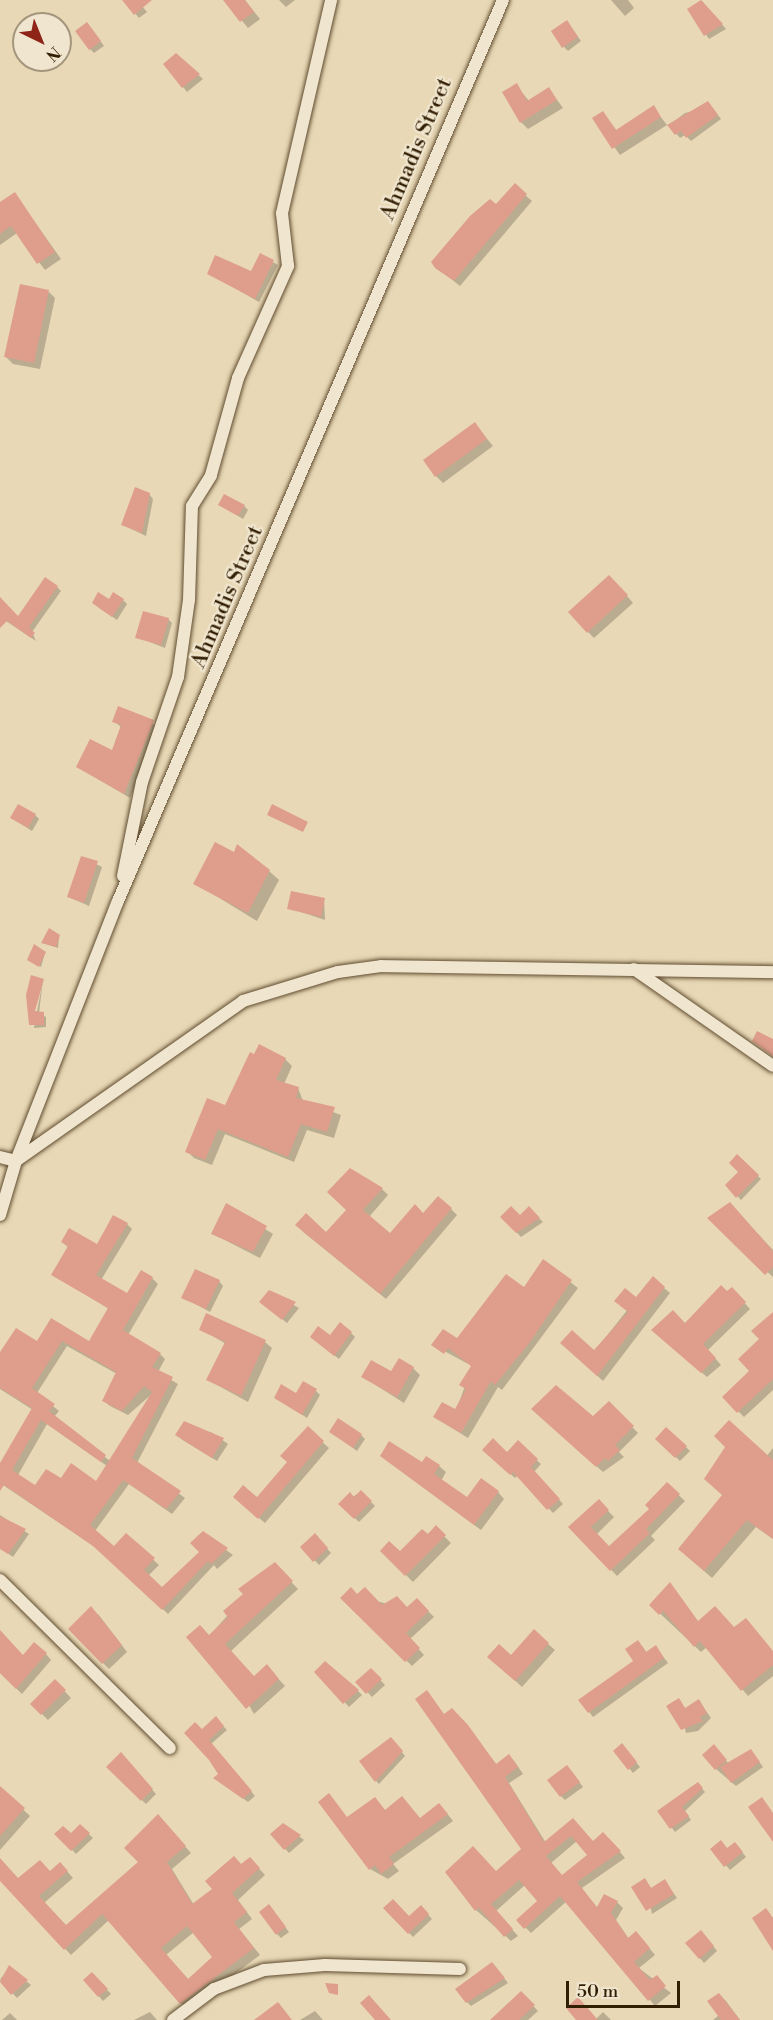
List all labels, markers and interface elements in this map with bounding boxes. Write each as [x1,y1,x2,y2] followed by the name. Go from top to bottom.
[12,12,72,72] north arrow
[41,42,64,65] text: N
[374,74,458,224] street label: Ahmadis Street
[185,522,269,672] street label: Ahmadis Street
[569,1969,683,2007] scale bar
[577,1980,618,2003] text: 50 m

